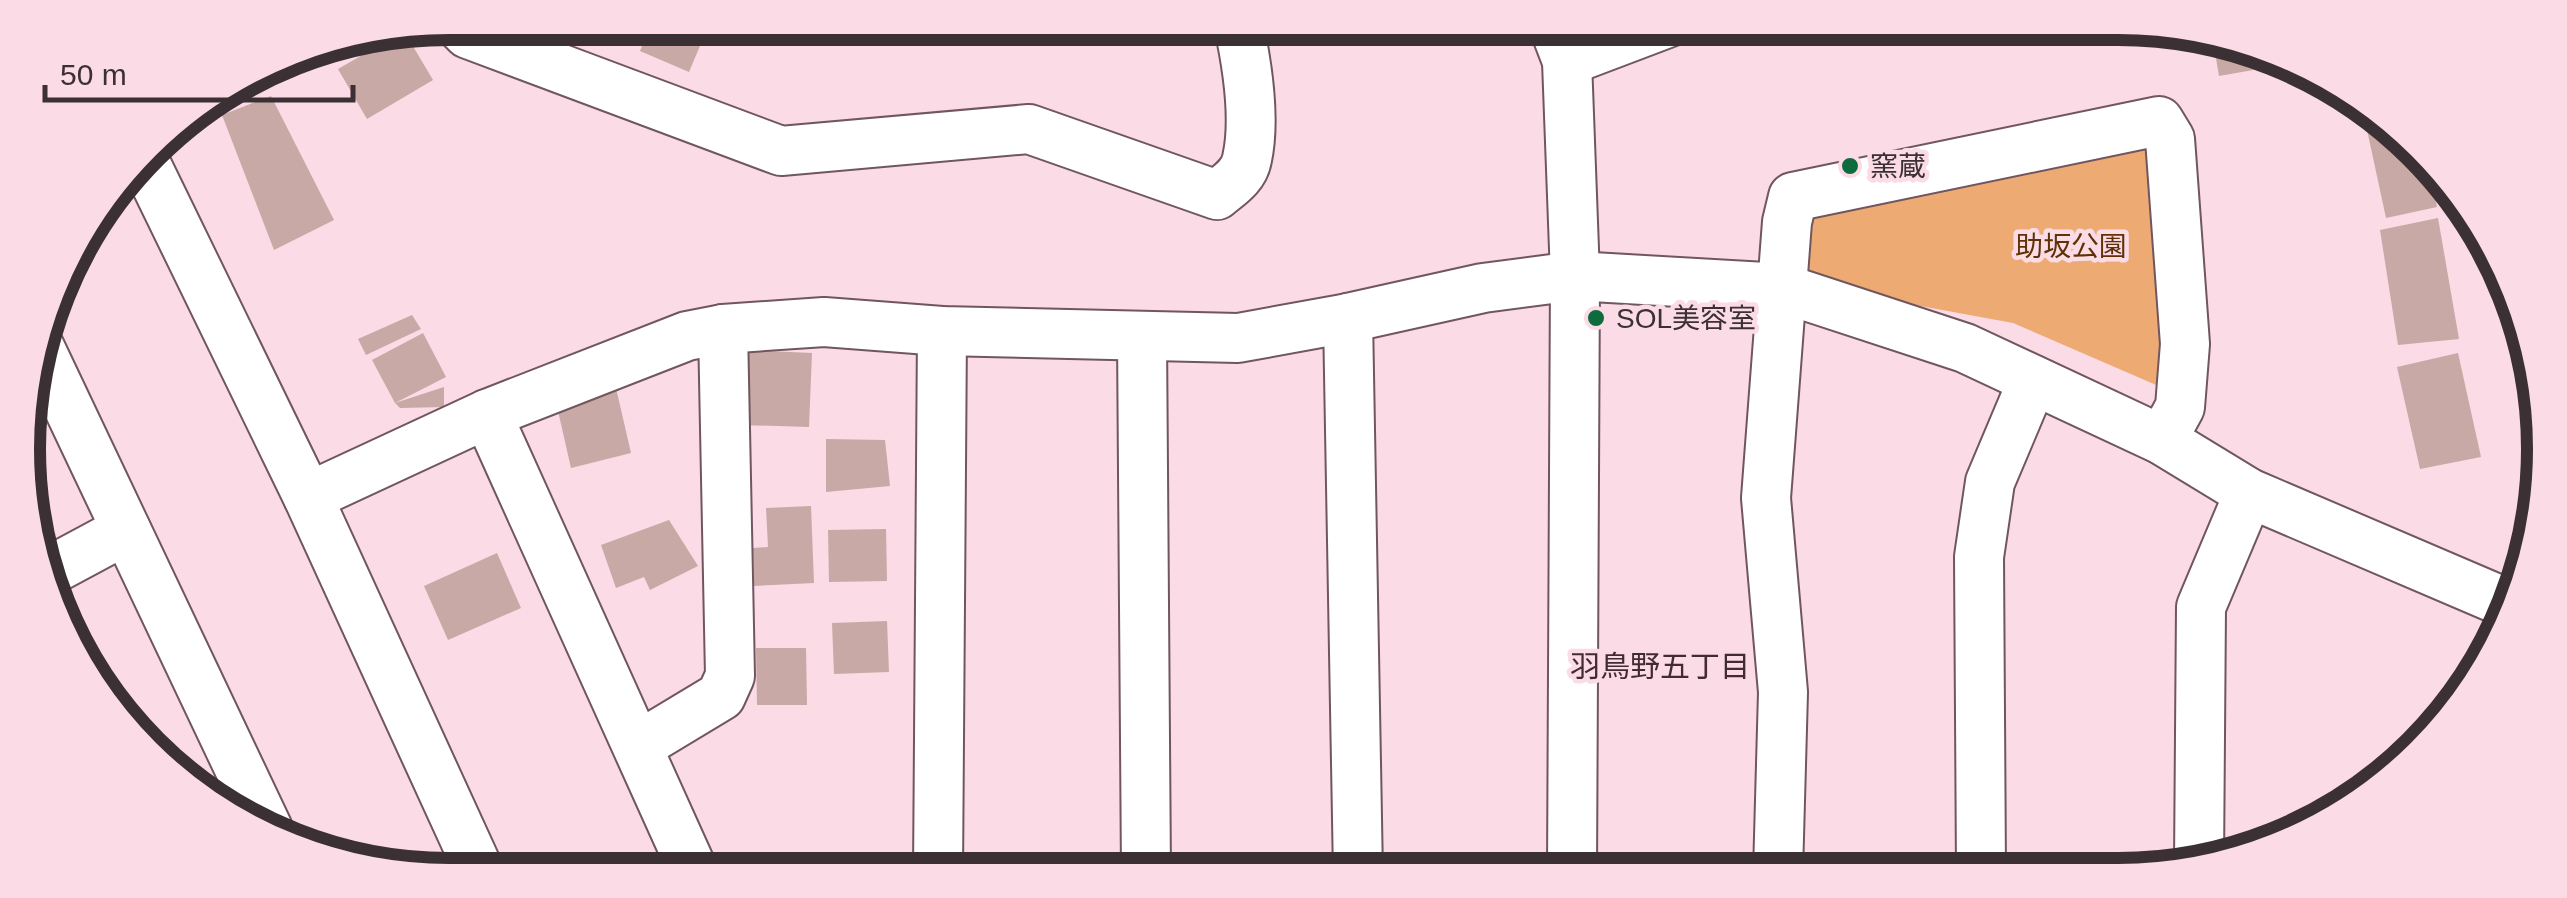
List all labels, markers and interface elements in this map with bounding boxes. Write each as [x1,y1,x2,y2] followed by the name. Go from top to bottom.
[45,40,352,102] scale bar
[60,58,127,91] text: 50 m
[1870,151,1926,182] place label: 窯蔵
[1839,155,1861,177] marker: 窯蔵
[2015,231,2127,262] park label: 助坂公園
[1616,303,1756,334] place label: SOL美容室
[1585,307,1607,329] marker: SOL美容室
[1570,650,1750,683] district label: 羽鳥野五丁目

